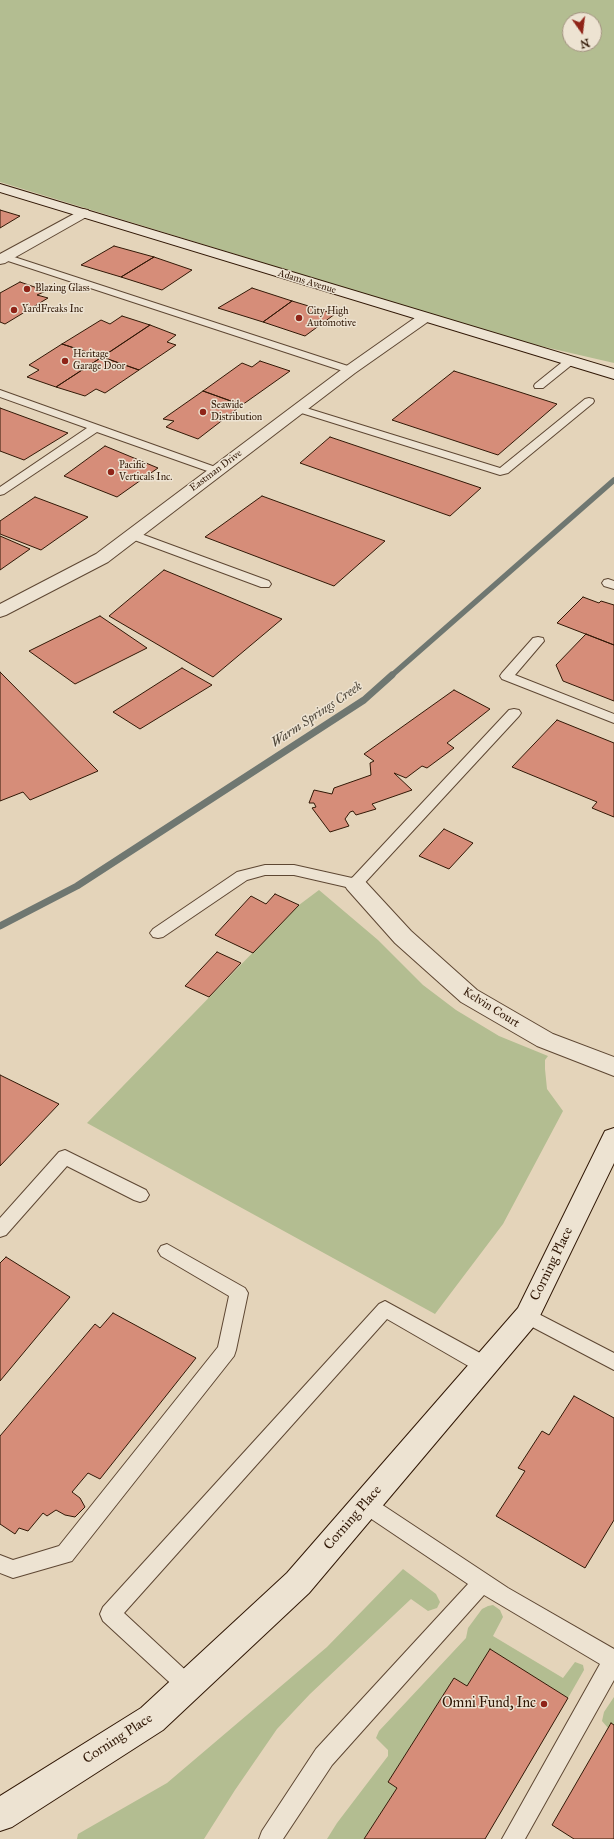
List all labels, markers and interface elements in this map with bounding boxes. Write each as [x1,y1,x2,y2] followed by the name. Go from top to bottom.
[562,12,602,52] north arrow
[579,36,591,51] text: N
[276,267,338,297] street label: Adams Avenue
[35,283,90,295] place label: Blazing Glass
[22,284,32,294] marker: Blazing Glass
[22,304,83,316] place label: YardFreaks Inc
[9,305,19,315] marker: YardFreaks Inc
[307,306,356,330] place label: City High Automotive
[294,313,304,323] marker: City High Automotive
[73,349,125,372] place label: Heritage Garage Door
[60,356,70,366] marker: Heritage Garage Door
[211,400,262,424] place label: Seawide Distribution
[198,407,208,417] marker: Seawide Distribution
[188,448,244,494] street label: Eastman Drive
[119,460,172,484] place label: Pacific Verticals Inc.
[106,467,116,477] marker: Pacific Verticals Inc.
[269,679,365,751] water label: Warm Springs Creek
[460,985,522,1031] street label: Kelvin Court
[527,1224,577,1304] street label: Corning Place
[320,1482,386,1554] street label: Corning Place
[442,1696,536,1712] place label: Omni Fund, Inc
[539,1699,549,1709] marker: Omni Fund, Inc
[80,1710,156,1768] street label: Corning Place

